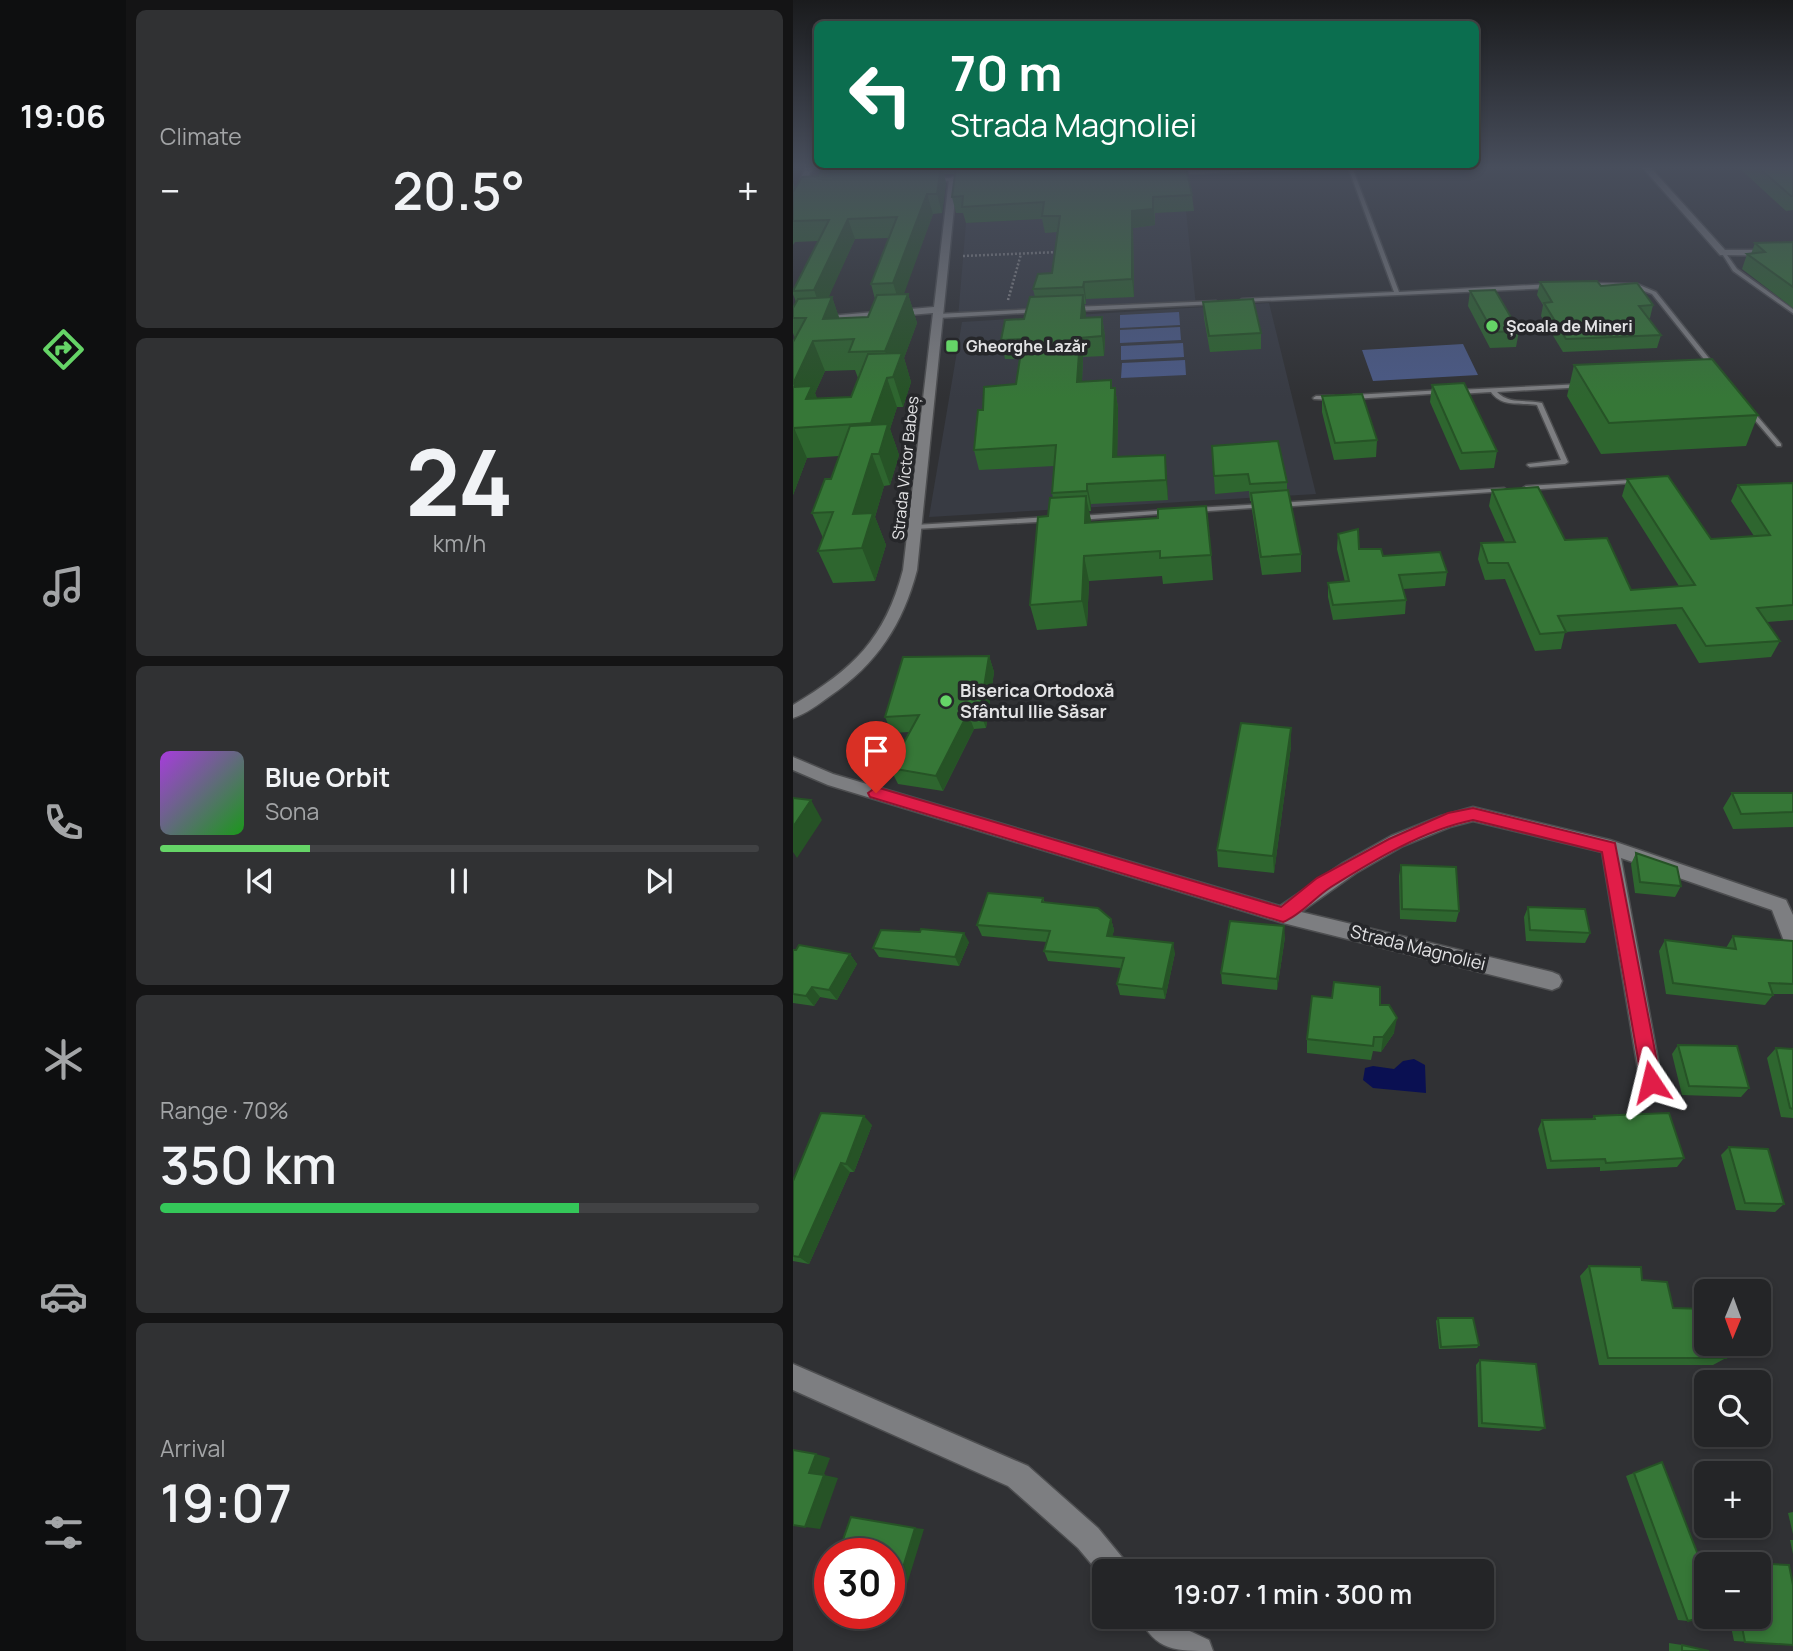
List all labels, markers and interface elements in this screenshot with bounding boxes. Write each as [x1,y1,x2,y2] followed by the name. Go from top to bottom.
[950,39,1062,106] text: 70 m
[835,49,926,140] icon: left
[20,94,106,138] text: 19:06
[950,103,1197,147] text: Strada Magnoliei
[160,120,242,152] text: Climate
[393,155,525,226] text: 20.5°
[160,164,181,216] text: −
[737,164,759,216] text: +
[1506,315,1633,337] place label: Școala de Mineri
[1484,318,1500,334] marker: Școala de Mineri
[39,325,88,374] icon: directions
[966,335,1087,357] place label: Gheorghe Lazăr
[944,338,960,354] marker: Gheorghe Lazăr
[887,395,923,541] street label: Strada Victor Babeș
[406,419,513,543] text: 24
[433,527,486,559] text: km/h
[39,562,88,611] icon: music
[960,678,1114,723] place label: Biserica Ortodoxă Sfântul Ilie Săsar
[938,693,954,709] marker: Biserica Ortodoxă Sfântul Ilie Săsar
[846,721,906,793] pin
[857,732,895,770] icon: arrive
[265,759,390,795] text: Blue Orbit
[265,795,319,827] text: Sona
[39,798,88,847] icon: phone
[241,862,279,900] icon: previous
[440,862,478,900] icon: pause
[640,862,678,900] icon: next
[1348,919,1489,975] street label: Strada Magnoliei
[39,1035,88,1084] icon: climate
[1614,1045,1688,1119] position arrow
[160,1094,289,1126] text: Range · 70%
[160,1129,337,1200] text: 350 km
[39,1272,88,1321] icon: car
[1694,1279,1771,1356] north arrow
[1694,1279,1771,1629] map controls
[1694,1370,1771,1447] button: search
[160,1432,226,1464] text: Arrival
[1694,1461,1771,1538] button: +
[160,1467,292,1538] text: 19:07
[39,1508,88,1557] icon: filters
[814,1538,905,1629] speed limit sign: 30
[1694,1552,1771,1629] button: −
[1174,1576,1412,1612] text: 19:07 · 1 min · 300 m

